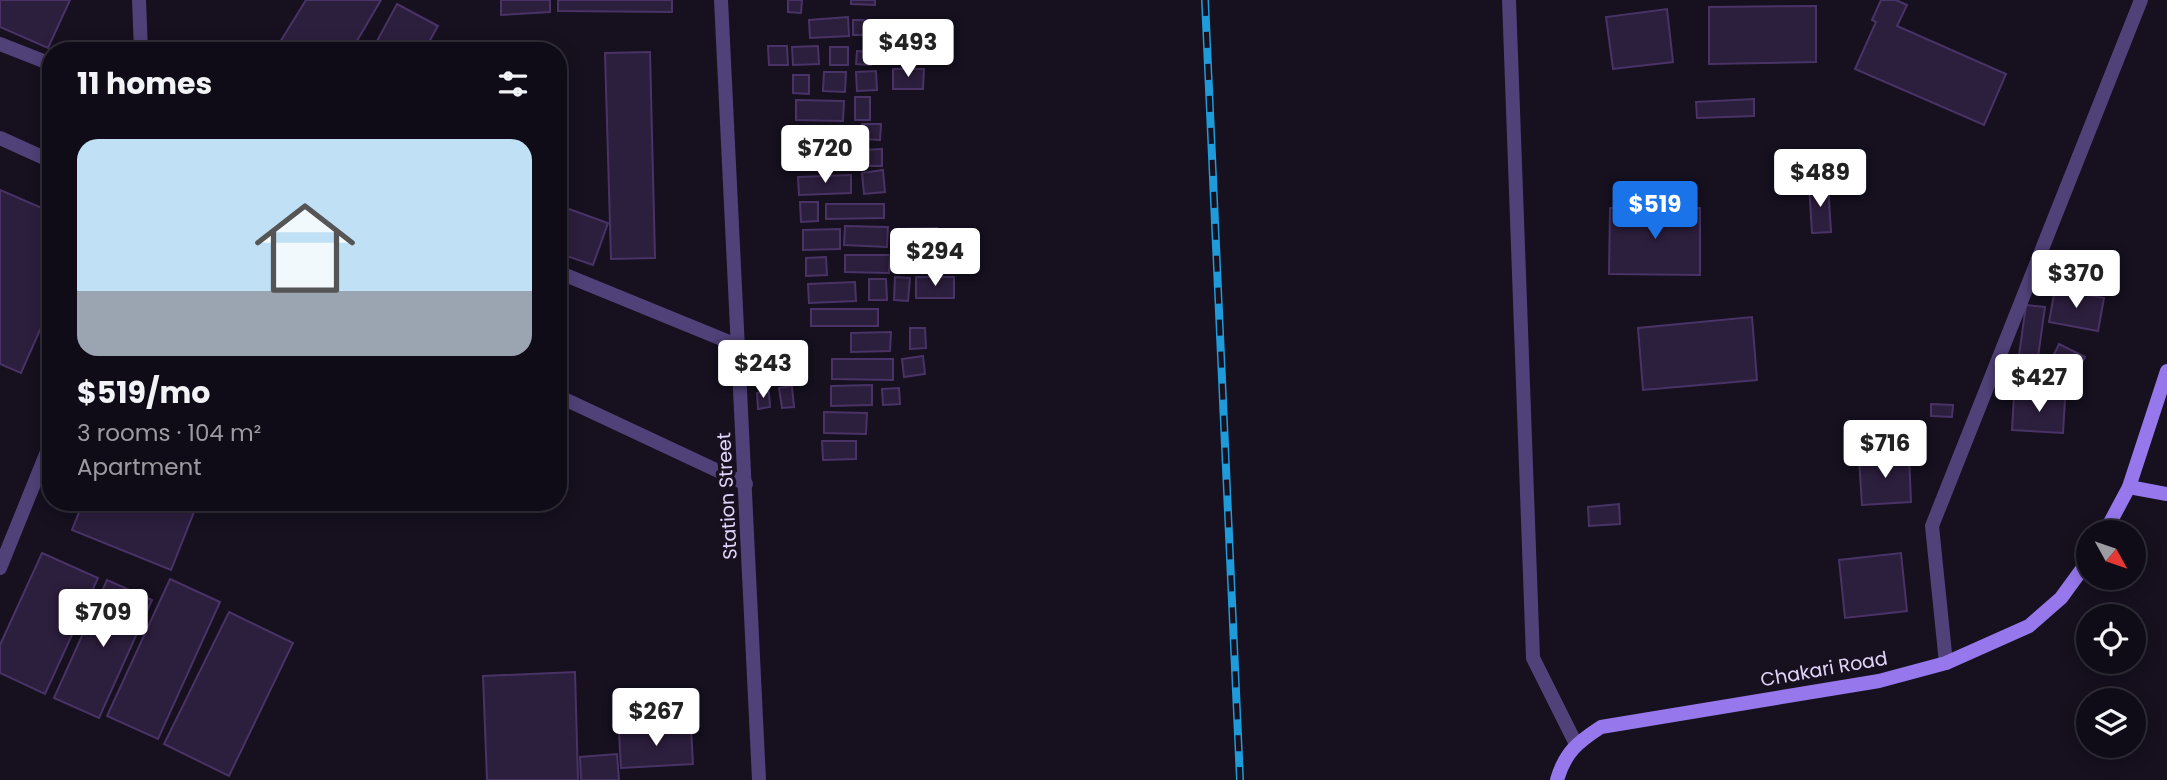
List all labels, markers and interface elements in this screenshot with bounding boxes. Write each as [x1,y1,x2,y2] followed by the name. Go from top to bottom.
[867,20,949,79] pin: $493
[879,26,937,58] text: $493
[77,62,212,105] text: 11 homes
[494,65,532,103] icon: filters
[784,125,866,185] pin: $720
[797,132,853,164] text: $720
[1779,150,1861,209] pin: $489
[1790,156,1850,188] text: $489
[1614,182,1696,241] pin: $519
[242,185,368,311] icon: home
[1629,188,1681,220] text: $519
[894,229,976,288] pin: $294
[906,235,964,267] text: $294
[2035,250,2117,310] pin: $370
[2048,257,2104,289] text: $370
[722,340,804,400] pin: $243
[734,347,792,379] text: $243
[1998,354,2080,414] pin: $427
[2011,361,2067,393] text: $427
[77,371,210,414] text: $519/mo
[77,417,261,449] text: 3 rooms · 104 m²
[1844,420,1926,480] pin: $716
[1860,427,1910,459] text: $716
[710,432,744,560] street label: Station Street
[77,451,202,483] text: Apartment
[2076,520,2146,590] north arrow
[2076,520,2146,758] map controls
[62,590,144,649] pin: $709
[75,596,131,628] text: $709
[2076,604,2146,674] button: locate
[1758,645,1890,693] street label: Chakari Road
[615,688,697,748] pin: $267
[2076,688,2146,758] button: layers
[628,695,684,727] text: $267

